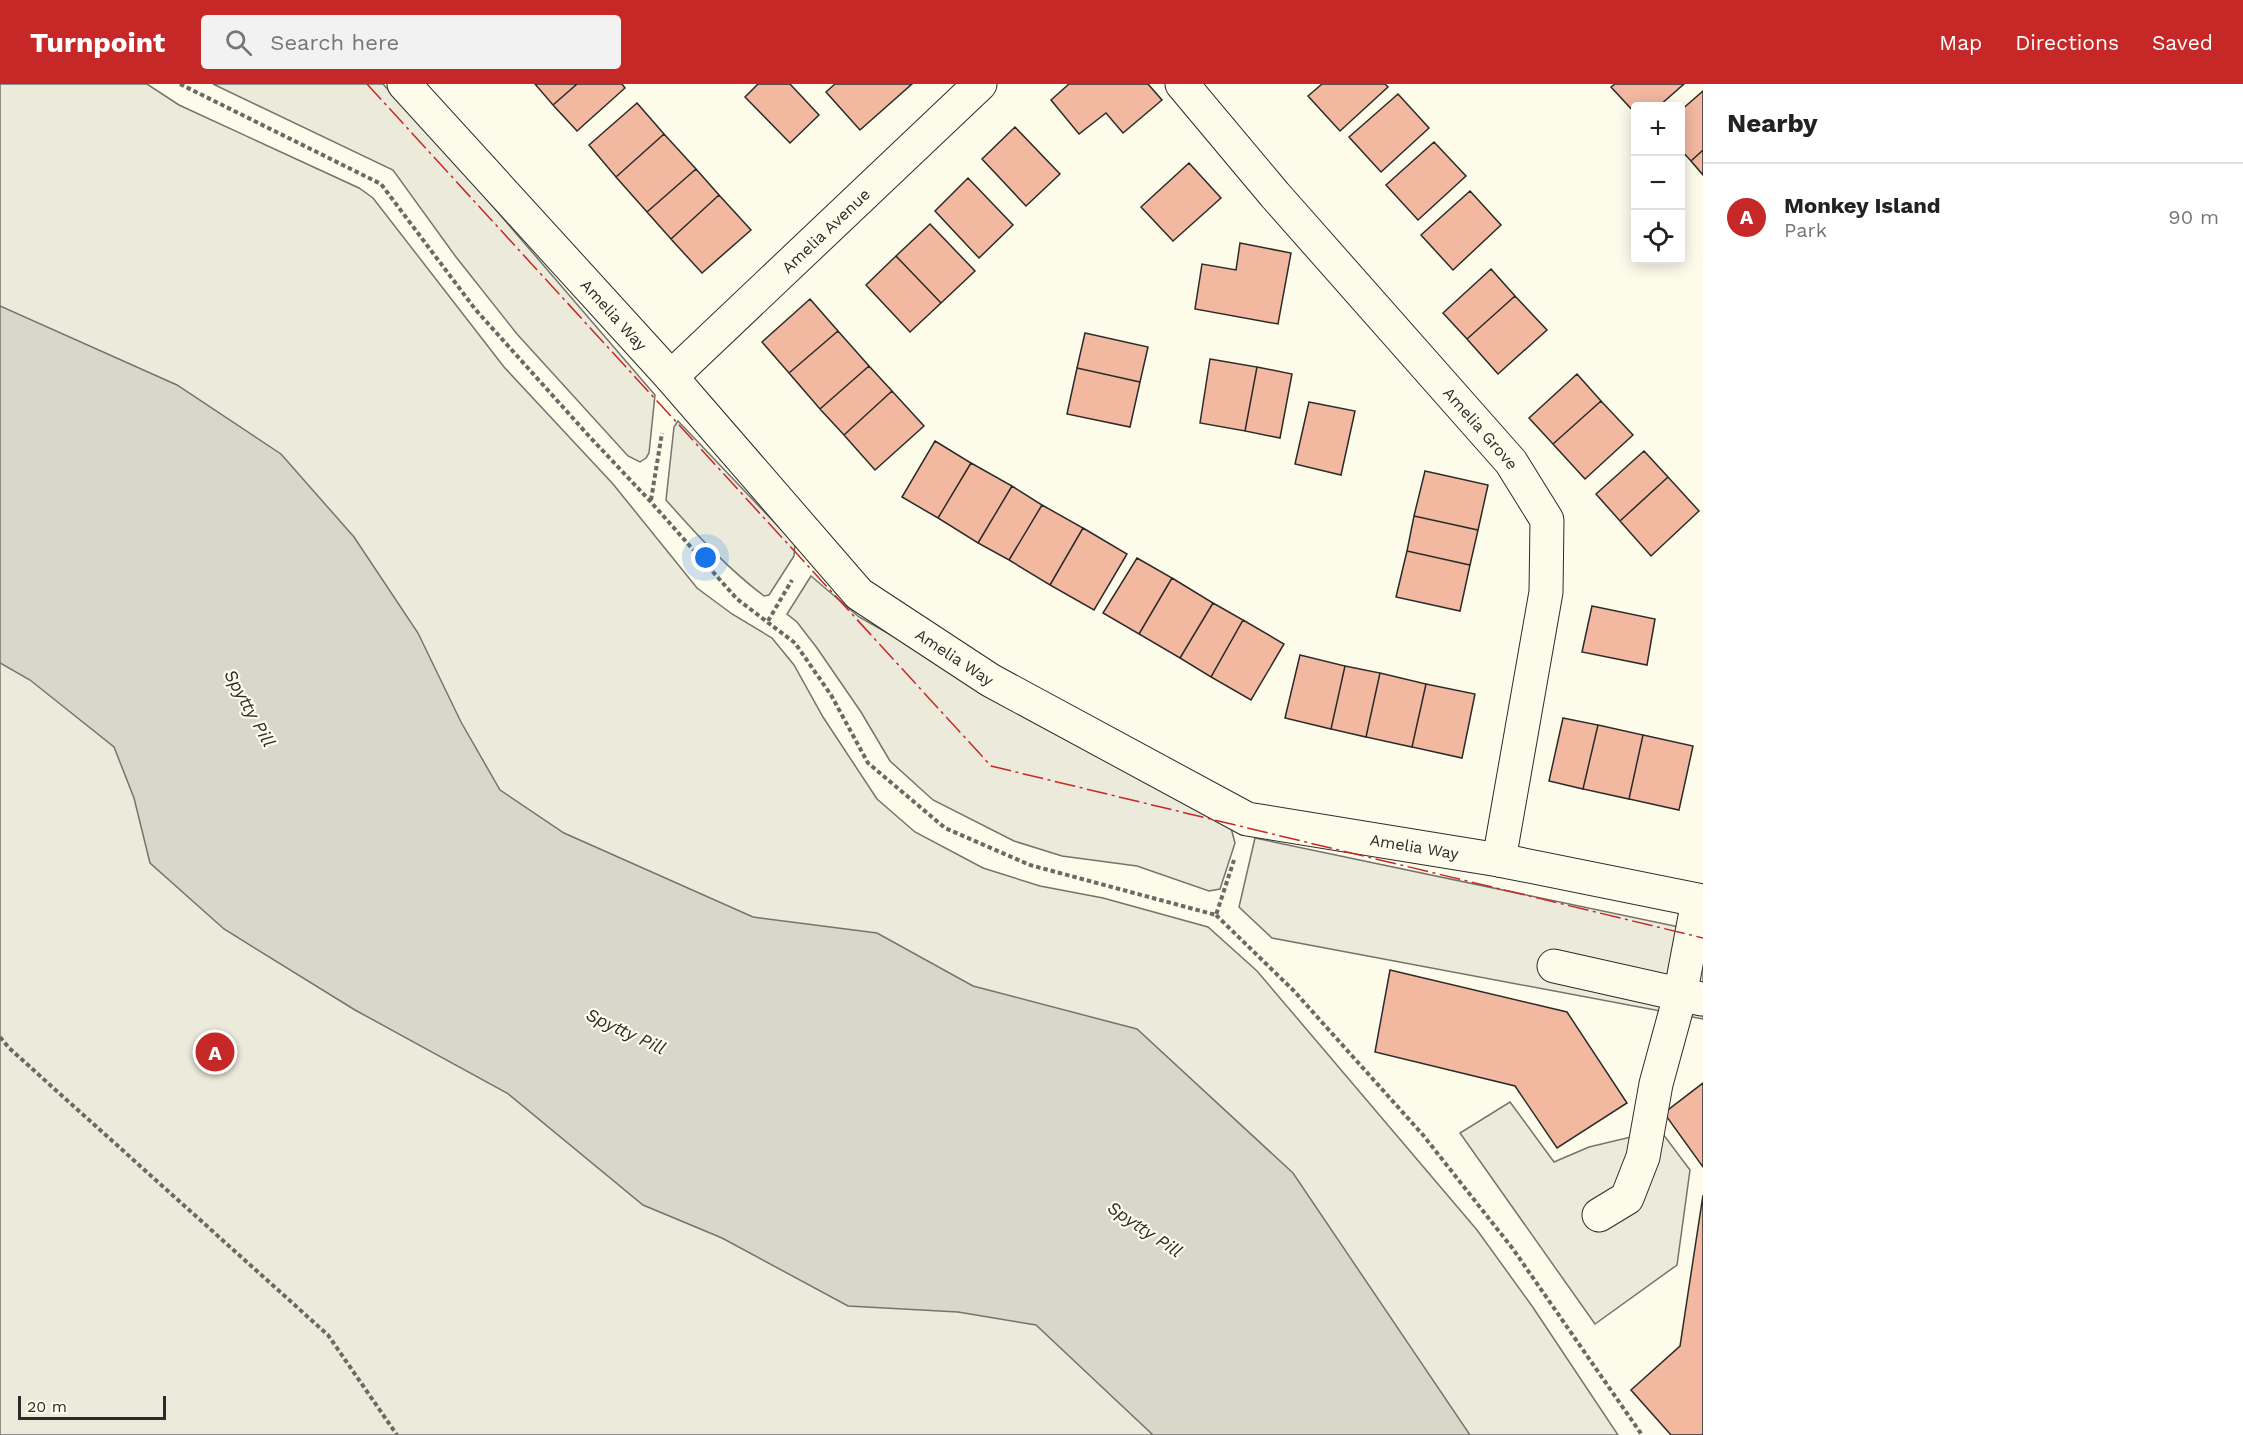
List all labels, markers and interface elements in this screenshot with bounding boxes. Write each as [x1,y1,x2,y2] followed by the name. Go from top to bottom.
[201,15,621,69] search box
[30,26,165,59] text: Turnpoint
[222,26,255,59] icon: search
[270,30,399,55] text: Search here
[1939,30,1982,55] text: Map
[2015,30,2119,55] text: Directions
[2152,30,2213,55] text: Saved
[1631,102,1685,264] map controls
[1631,102,1685,156] button: +
[1727,108,1818,138] text: Nearby
[1631,156,1685,210] button: −
[778,184,874,277] street label: Amelia Avenue
[1784,193,1941,218] text: Monkey Island
[1740,205,1753,229] text: A
[2168,205,2219,229] text: 90 m
[1631,210,1685,264] button: locate
[1784,218,1827,242] text: Park
[577,275,652,355] street label: Amelia Way
[1440,383,1523,473] street label: Amelia Grove
[691,543,720,572] your location
[912,624,998,690] street label: Amelia Way
[220,665,280,751] water label: Spytty Pill
[1369,830,1461,863] street label: Amelia Way
[583,1003,669,1059] water label: Spytty Pill
[196,1030,234,1074] pin: A
[1104,1196,1186,1262] water label: Spytty Pill
[18,1393,166,1420] scale bar
[27,1397,67,1416] text: 20 m

